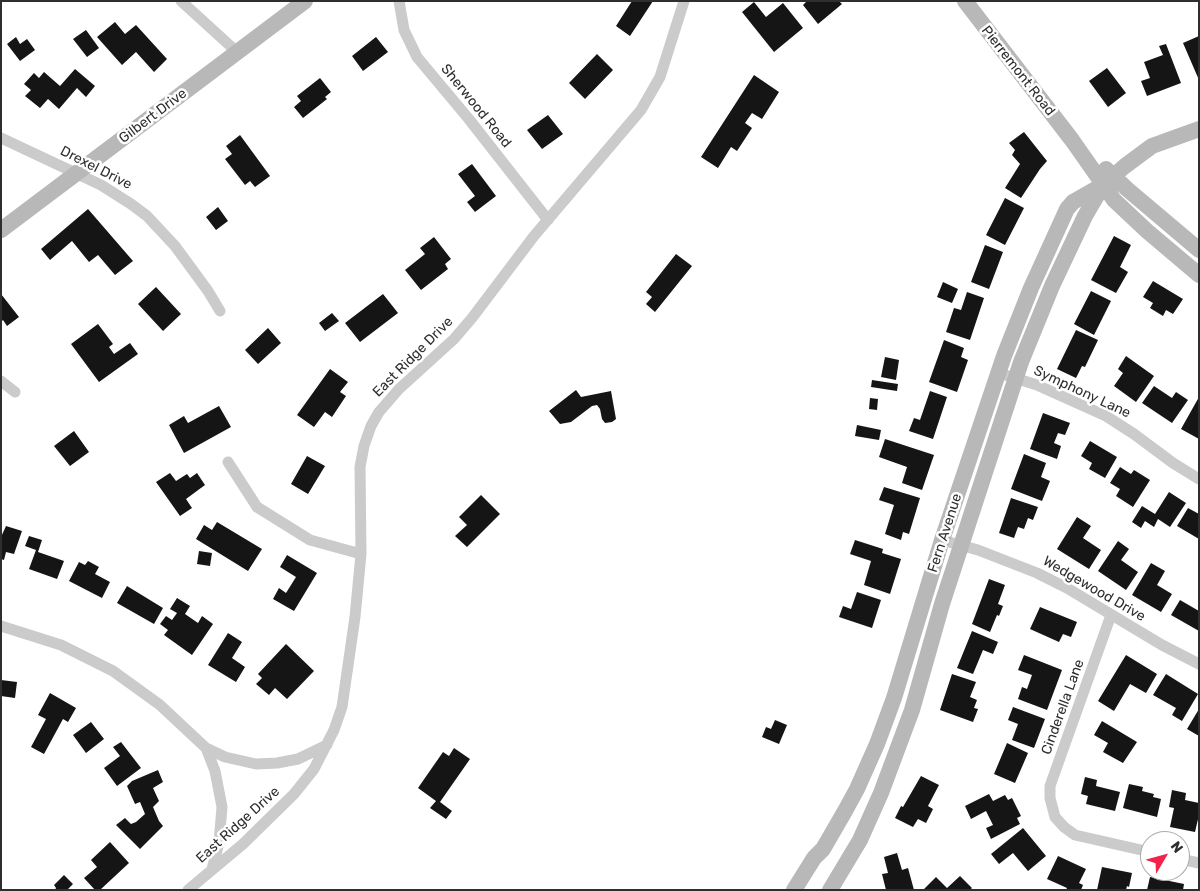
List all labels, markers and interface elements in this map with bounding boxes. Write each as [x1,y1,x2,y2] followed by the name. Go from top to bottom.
[978,23,1058,119] street label: Pierremont Road
[437,61,515,151] street label: Sherwood Road
[116,85,190,147] street label: Gilbert Drive
[57,143,135,193] street label: Drexel Drive
[369,313,457,401] street label: East Ridge Drive
[1031,362,1133,422] street label: Symphony Lane
[924,491,966,575] street label: Fern Avenue
[1040,553,1148,625] street label: Wedgewood Drive
[1038,657,1088,757] street label: Cinderella Lane
[193,783,283,867] street label: East Ridge Drive
[1140,831,1190,881] north arrow
[1167,838,1186,856] text: N

